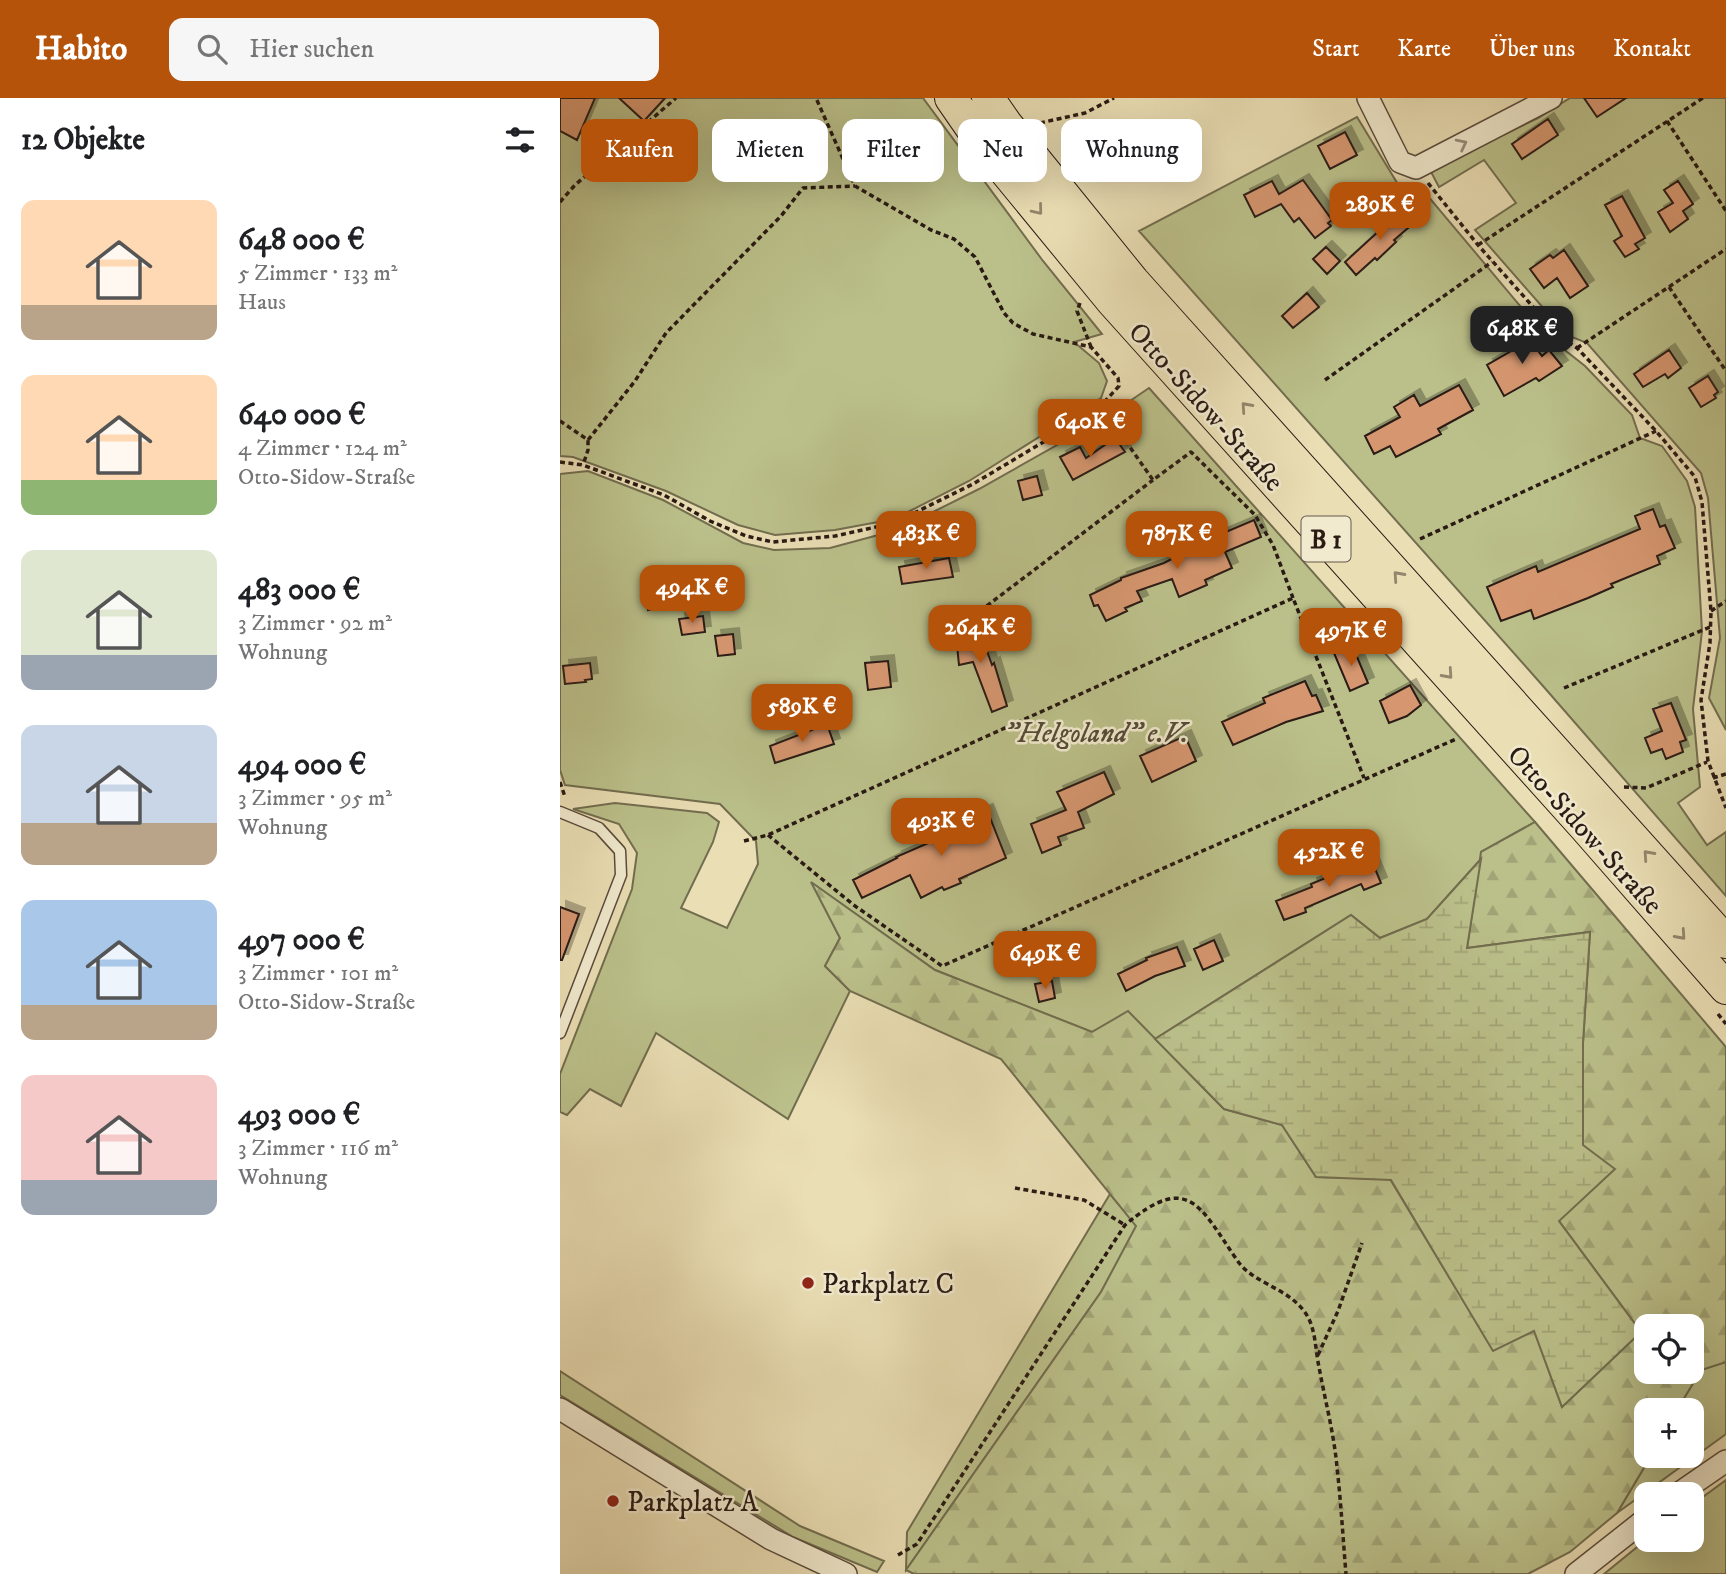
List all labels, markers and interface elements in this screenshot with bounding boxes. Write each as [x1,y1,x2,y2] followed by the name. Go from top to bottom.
[169,18,659,81] search box
[35,29,127,70] text: Habito
[193,30,231,68] icon: search
[249,33,374,66] text: Hier suchen
[1312,34,1359,64] text: Start
[1397,34,1451,64] text: Karte
[1489,34,1575,64] text: Über uns
[1613,34,1691,64] text: Kontakt
[581,119,698,182] chip: Kaufen
[712,119,828,182] chip: Mieten
[842,119,944,182] chip: Filter
[958,119,1047,182] chip: Neu
[1061,119,1202,182] chip: Wohnung
[501,121,539,159] icon: filters
[21,122,145,159] text: 12 Objekte
[1455,139,1467,153] one-way arrow
[1323,183,1437,242] pin: 289K €
[1346,190,1414,219] text: 289K €
[1030,202,1042,215] one-way arrow
[238,222,365,259] text: 648 000 €
[77,228,161,312] icon: home
[238,259,398,288] text: 5 Zimmer · 133 m²
[238,288,286,317] text: Haus
[1465,306,1579,366] pin: 648K €
[1486,314,1558,343] text: 648K €
[1121,315,1291,499] street label: Otto-Sidow-Straße
[238,397,366,434] text: 640 000 €
[1033,400,1147,459] pin: 640K €
[1241,402,1254,415] one-way arrow
[77,403,161,487] icon: home
[1054,407,1126,436] text: 640K €
[238,434,407,463] text: 4 Zimmer · 124 m²
[238,463,415,492] text: Otto-Sidow-Straße
[869,512,983,571] pin: 483K €
[1120,512,1234,571] pin: 787K €
[1302,516,1350,561] road number: B 1
[892,519,960,548] text: 483K €
[1142,519,1212,548] text: 787K €
[635,566,749,625] pin: 494K €
[1393,571,1406,584] one-way arrow
[238,572,360,609] text: 483 000 €
[656,573,728,602] text: 494K €
[77,578,161,662] icon: home
[923,606,1037,665] pin: 264K €
[1294,608,1408,668] pin: 497K €
[238,609,392,638] text: 3 Zimmer · 92 m²
[944,613,1016,642] text: 264K €
[1315,616,1387,645] text: 497K €
[238,638,327,667] text: Wohnung
[1440,666,1452,679] one-way arrow
[745,684,859,744] pin: 589K €
[768,692,836,721] text: 589K €
[1004,716,1190,751] park label: "Helgoland" e.V.
[1500,738,1670,922] street label: Otto-Sidow-Straße
[238,747,366,784] text: 494 000 €
[77,753,161,837] icon: home
[238,784,392,813] text: 3 Zimmer · 95 m²
[884,798,998,858] pin: 493K €
[907,806,975,835] text: 493K €
[238,813,327,842] text: Wohnung
[1272,830,1386,889] pin: 452K €
[1294,837,1364,866] text: 452K €
[1643,850,1656,863] one-way arrow
[238,922,365,959] text: 497 000 €
[1673,927,1685,940] one-way arrow
[77,928,161,1012] icon: home
[988,932,1102,991] pin: 649K €
[1009,939,1081,968] text: 649K €
[238,959,398,988] text: 3 Zimmer · 101 m²
[238,988,415,1017] text: Otto-Sidow-Straße
[238,1097,360,1134] text: 493 000 €
[77,1103,161,1187] icon: home
[238,1134,398,1163] text: 3 Zimmer · 116 m²
[238,1163,327,1192] text: Wohnung
[822,1267,954,1302] place label: Parkplatz C
[800,1275,816,1291] marker: Parkplatz C
[1634,1314,1704,1552] map controls
[1634,1314,1704,1384] button: locate
[1634,1398,1704,1468] button: +
[1634,1482,1704,1552] button: −
[627,1485,760,1520] place label: Parkplatz A
[605,1493,621,1509] marker: Parkplatz A

